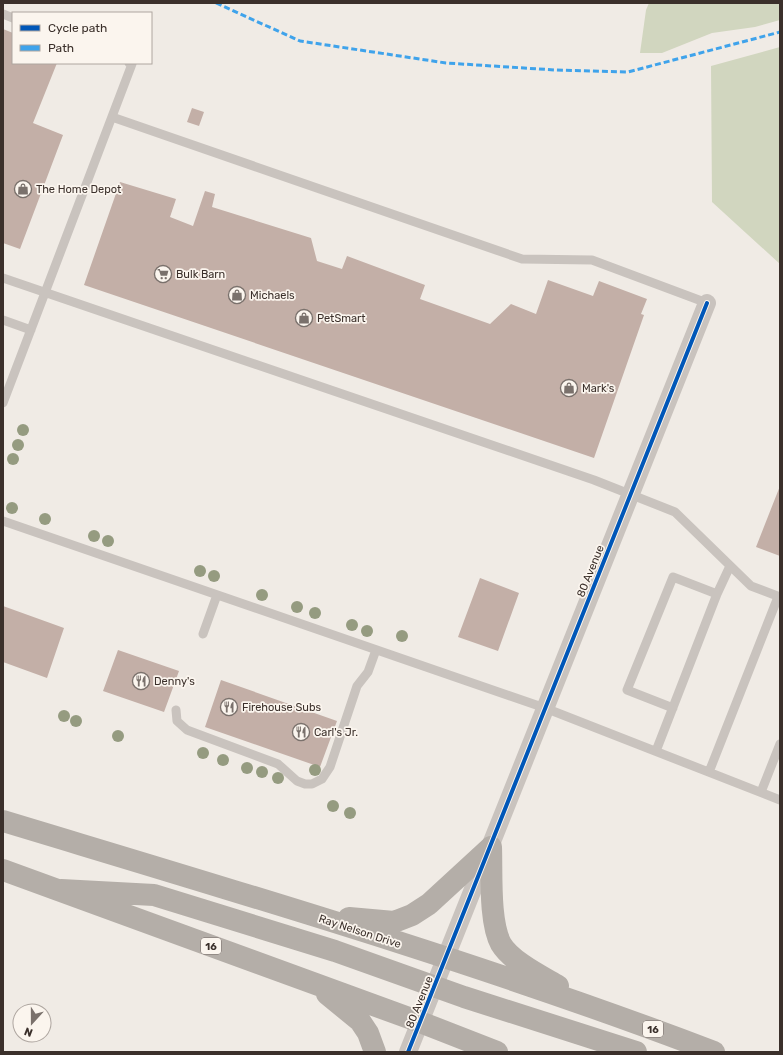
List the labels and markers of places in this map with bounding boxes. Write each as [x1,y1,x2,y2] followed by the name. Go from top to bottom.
[13,179,33,199] shop icon: The Home Depot
[36,183,122,196] place label: The Home Depot
[153,264,173,284] supermarket icon: Bulk Barn
[176,268,225,281] place label: Bulk Barn
[227,285,247,305] shop icon: Michaels
[250,289,295,302] place label: Michaels
[294,308,314,328] shop icon: PetSmart
[317,312,366,325] place label: PetSmart
[559,378,579,398] shop icon: Mark's
[582,382,615,395] place label: Mark's
[131,671,151,691] restaurant icon: Denny's
[154,675,195,688] place label: Denny's
[219,697,239,717] restaurant icon: Firehouse Subs
[242,701,321,714] place label: Firehouse Subs
[291,722,311,742] restaurant icon: Carl's Jr.
[314,726,358,739] place label: Carl's Jr.

